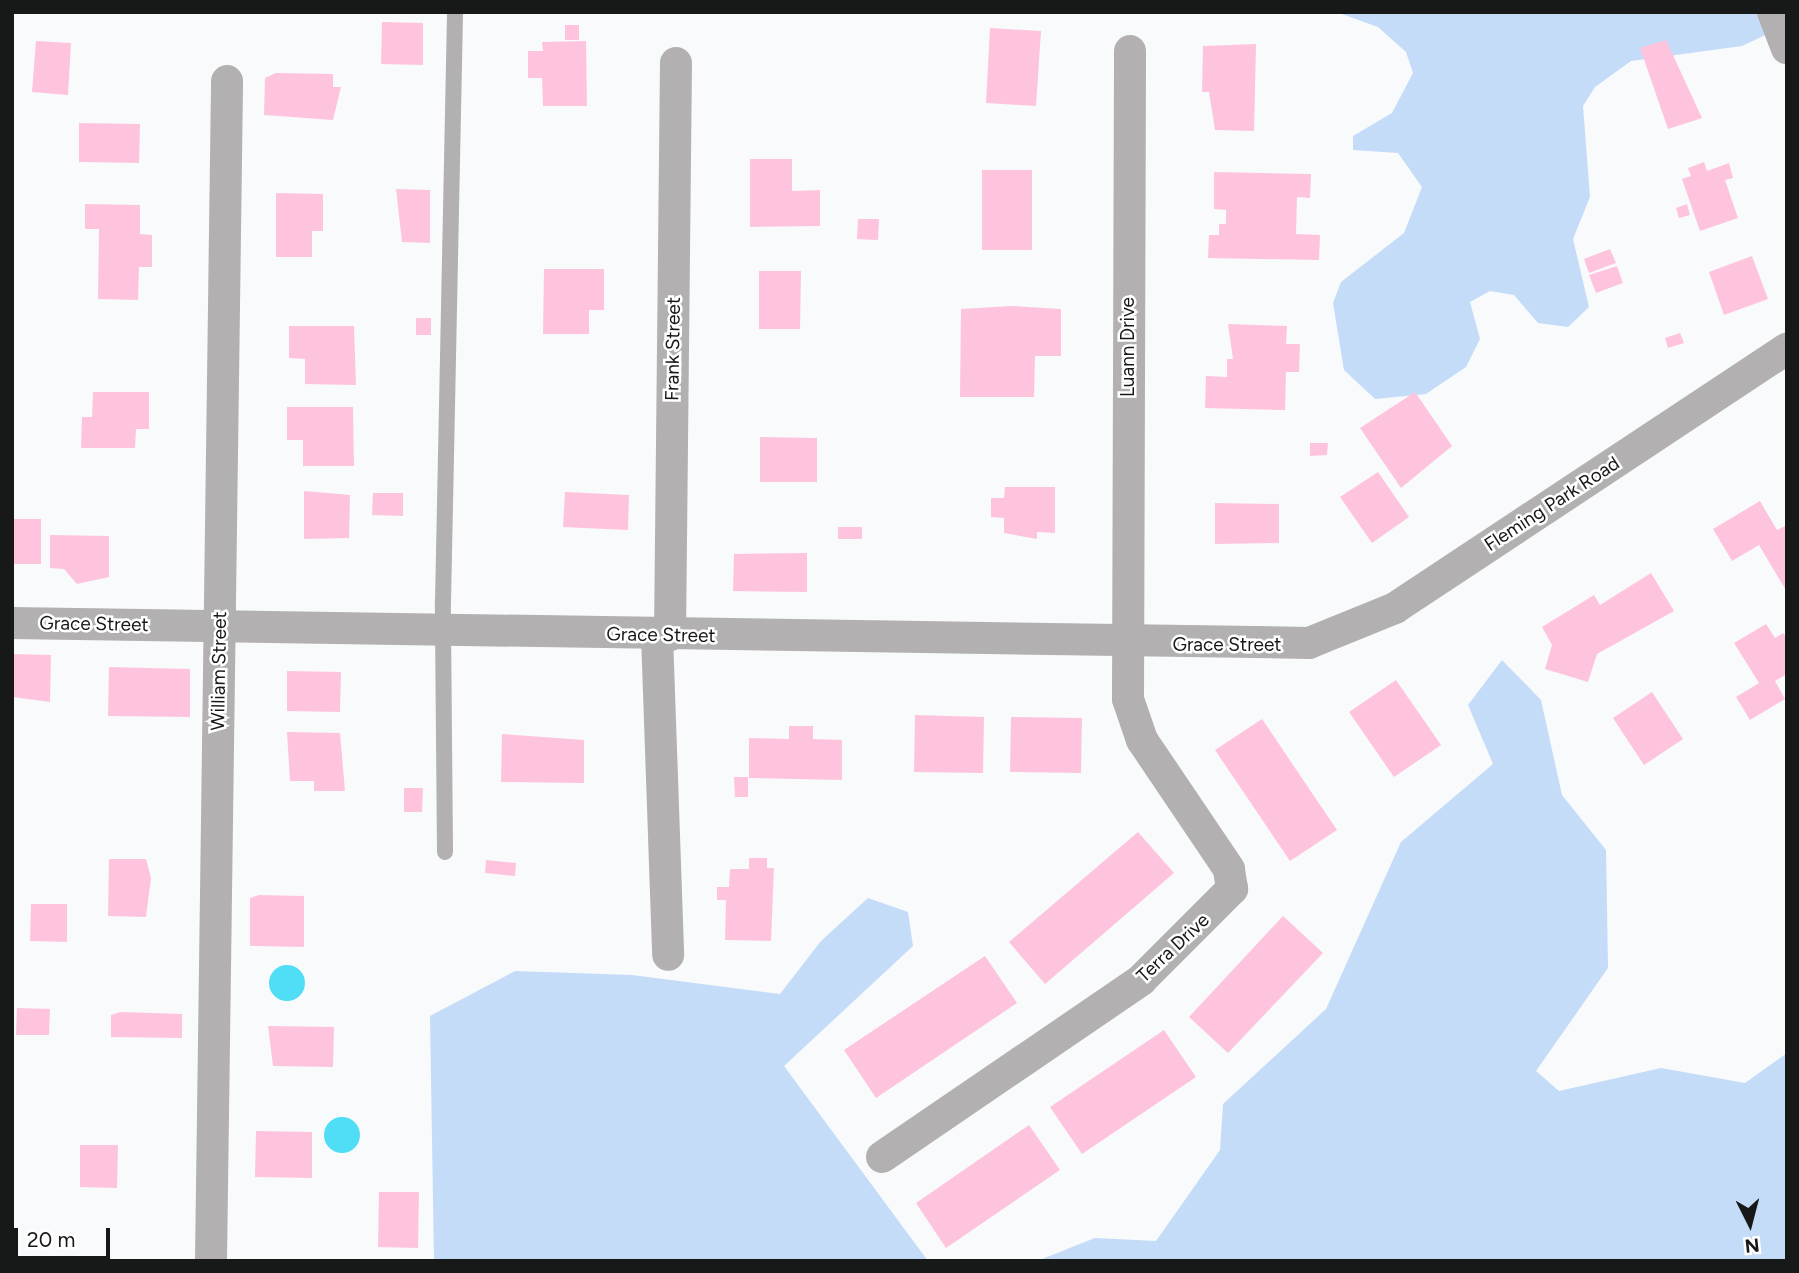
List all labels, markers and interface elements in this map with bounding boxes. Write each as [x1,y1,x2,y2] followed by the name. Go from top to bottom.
[661,297,685,401] street label: Frank Street
[1117,297,1139,397] street label: Luann Drive
[1480,452,1624,556] street label: Fleming Park Road
[207,611,231,731] street label: William Street
[39,612,149,636] street label: Grace Street
[606,623,716,647] street label: Grace Street
[1172,634,1282,656] street label: Grace Street
[1132,909,1214,987] street label: Terra Drive
[1715,1189,1785,1259] north arrow
[18,1214,114,1258] scale bar
[27,1227,75,1252] text: 20 m
[1744,1233,1761,1258] text: N

